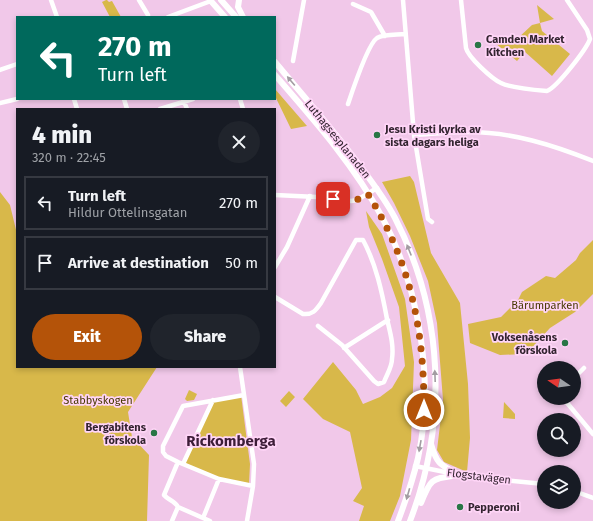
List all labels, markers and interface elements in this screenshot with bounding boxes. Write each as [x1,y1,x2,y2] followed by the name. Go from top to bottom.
[98,30,172,63] text: 270 m
[32,32,84,84] icon: left
[486,33,565,59] place label: Camden Market Kitchen
[473,40,483,50] marker: Camden Market Kitchen
[98,64,167,86] text: Turn left
[287,76,296,87] one-way arrow
[302,98,373,181] street label: Luthagsesplanaden
[32,121,92,149] text: 4 min
[218,121,260,163] button: close
[384,123,481,149] place label: Jesu Kristi kyrka av sista dagars heliga
[372,130,382,140] marker: Jesu Kristi kyrka av sista dagars heliga
[32,150,106,165] text: 320 m · 22:45
[316,182,350,216] pin
[68,187,126,205] text: Turn left
[322,188,344,210] icon: arrive
[34,192,56,214] icon: left
[219,194,258,212] text: 270 m
[68,205,187,220] text: Hildur Ottelinsgatan
[406,244,412,255] one-way arrow
[34,252,56,274] icon: arrive
[68,254,209,272] text: Arrive at destination
[225,254,258,272] text: 50 m
[511,299,579,312] park label: Bärumparken
[32,314,142,360] button: Exit
[150,314,260,360] button: Share
[491,331,558,357] place label: Voksenåsens förskola
[560,338,570,348] marker: Voksenåsens förskola
[537,361,581,405] north arrow
[537,361,581,509] map controls
[432,369,438,382] one-way arrow
[403,389,445,431] position arrow
[63,394,133,407] park label: Stabbyskogen
[537,413,581,457] button: search
[86,421,147,447] place label: Bergabitens förskola
[149,428,159,438] marker: Bergabitens förskola
[186,432,276,450] district label: Rickomberga
[417,440,423,452] one-way arrow
[537,465,581,509] button: layers
[446,466,512,487] street label: Flogstavägen
[405,488,411,500] one-way arrow
[468,501,520,514] place label: Pepperoni
[455,502,465,512] marker: Pepperoni

